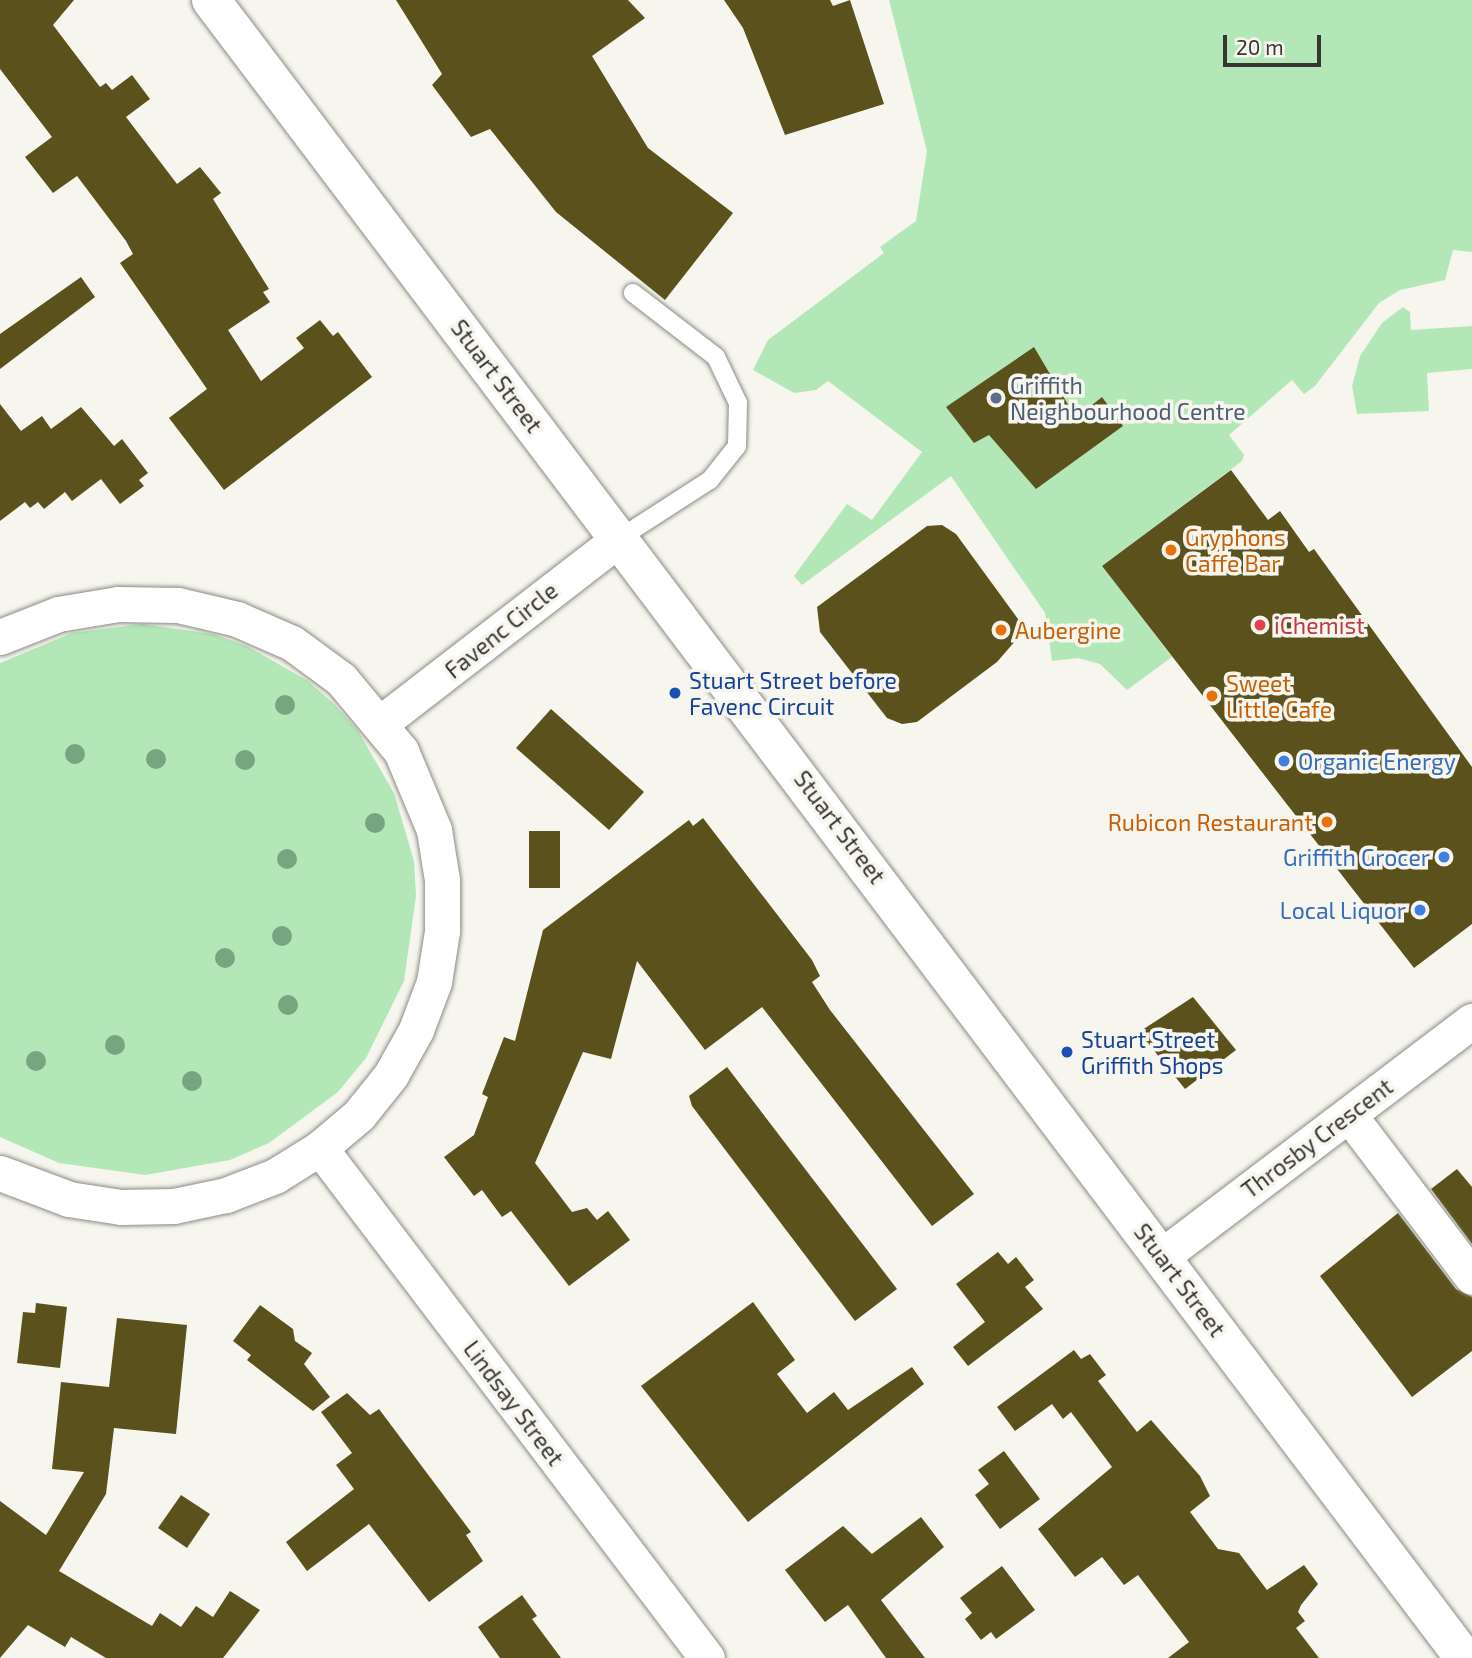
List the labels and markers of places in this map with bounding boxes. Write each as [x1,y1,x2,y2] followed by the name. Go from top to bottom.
[1010,371,1246,425] place label: Griffith Neighbourhood Centre
[988,390,1004,406] marker: Griffith Neighbourhood Centre
[1185,523,1286,577] place label: Gryphons Caffe Bar
[1163,542,1179,558] marker: Gryphons Caffe Bar
[1274,611,1365,639] place label: iChemist
[1015,616,1121,644] place label: Aubergine
[1252,617,1268,633] marker: iChemist
[993,622,1009,638] marker: Aubergine
[689,666,897,720] place label: Stuart Street before Favenc Circuit
[1226,669,1332,723] place label: Sweet Little Cafe
[667,685,683,701] marker: Stuart Street before Favenc Circuit
[1204,688,1220,704] marker: Sweet Little Cafe
[1298,747,1456,775] place label: Organic Energy
[1276,753,1292,769] marker: Organic Energy
[1108,808,1313,836] place label: Rubicon Restaurant
[1319,814,1335,830] marker: Rubicon Restaurant
[1283,843,1430,871] place label: Griffith Grocer
[1436,849,1452,865] marker: Griffith Grocer
[1279,896,1406,924] place label: Local Liquor
[1412,902,1428,918] marker: Local Liquor
[1081,1025,1223,1079] place label: Stuart Street Griffith Shops
[1059,1044,1075,1060] marker: Stuart Street Griffith Shops

